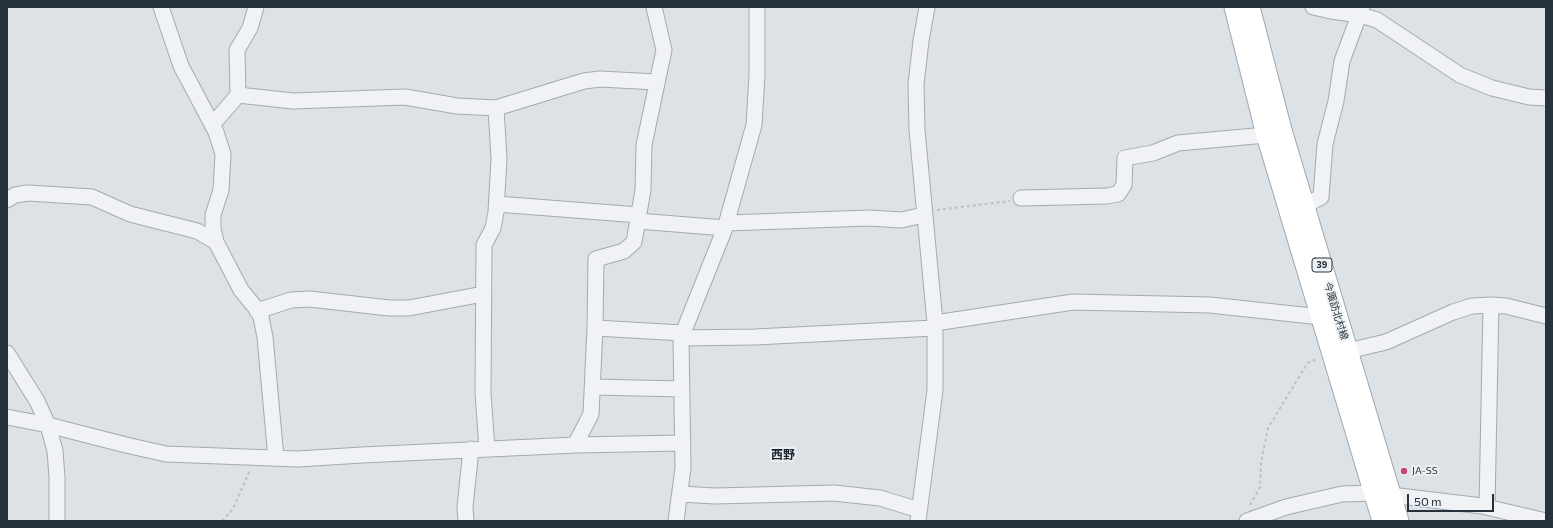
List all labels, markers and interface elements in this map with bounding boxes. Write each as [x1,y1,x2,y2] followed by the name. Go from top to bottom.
[1312,258,1332,272] road number: 39
[1321,281,1351,341] street label: 今諏訪北村線
[771,448,795,462] district label: 西野
[1412,465,1438,477] place label: JA-SS
[1399,466,1409,476] marker: JA-SS
[1409,486,1496,512] scale bar
[1414,494,1442,508] text: 50 m

